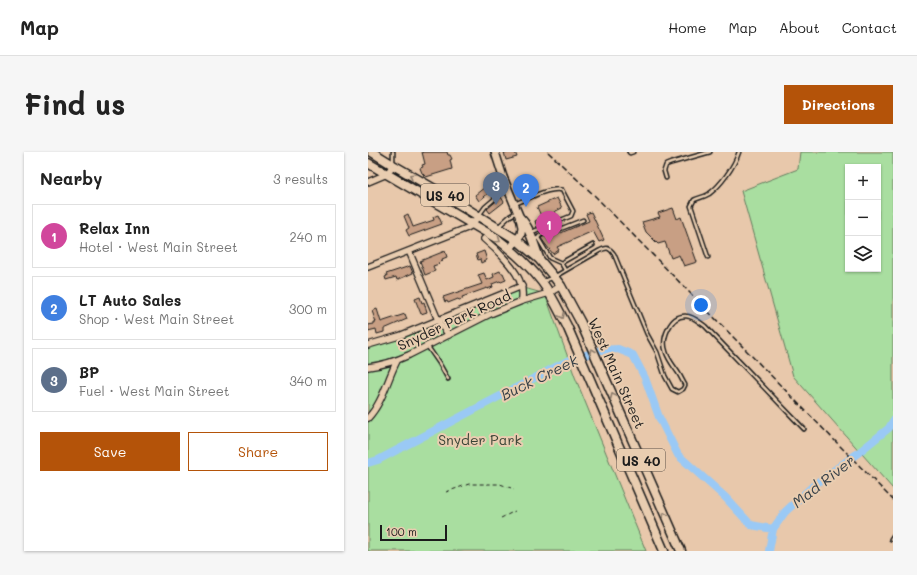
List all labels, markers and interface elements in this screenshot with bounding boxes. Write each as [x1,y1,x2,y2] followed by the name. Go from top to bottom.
[20,15,59,40] text: Map
[668,18,706,37] text: Home
[728,18,757,37] text: Map
[779,18,820,37] text: About
[842,18,897,37] text: Contact
[784,85,893,124] button: Directions
[24,86,125,122] text: Find us
[845,164,881,272] map controls
[845,164,881,200] button: +
[40,167,102,189] text: Nearby
[273,170,328,187] text: 3 results
[483,172,509,205] pin: 3
[409,174,416,181] one-way arrow
[513,174,539,207] pin: 2
[421,184,469,206] road number: US 40
[845,200,881,236] button: −
[536,211,562,244] pin: 1
[79,218,150,238] text: Relax Inn
[51,228,57,245] text: 1
[290,228,327,245] text: 240 m
[494,235,501,243] one-way arrow
[845,236,881,272] button: layers
[79,238,238,255] text: Hotel · West Main Street
[394,285,514,355] street label: Snyder Park Road
[79,290,181,310] text: LT Auto Sales
[691,295,711,315] your location
[50,300,58,317] text: 2
[289,300,327,317] text: 300 m
[79,310,234,327] text: Shop · West Main Street
[557,312,564,319] one-way arrow
[584,315,650,431] street label: West Main Street
[589,347,597,354] one-way arrow
[497,349,582,404] water label: Buck Creek
[79,362,99,382] text: BP
[50,372,58,389] text: 3
[289,372,327,389] text: 340 m
[79,382,230,399] text: Fuel · West Main Street
[610,393,618,401] one-way arrow
[438,430,522,449] park label: Snyder Park
[40,432,180,471] button: Save
[188,432,328,471] button: Share
[617,449,665,471] road number: US 40
[787,450,859,512] water label: Mad River
[662,512,670,519] one-way arrow
[380,523,447,542] scale bar
[386,524,417,539] text: 100 m

